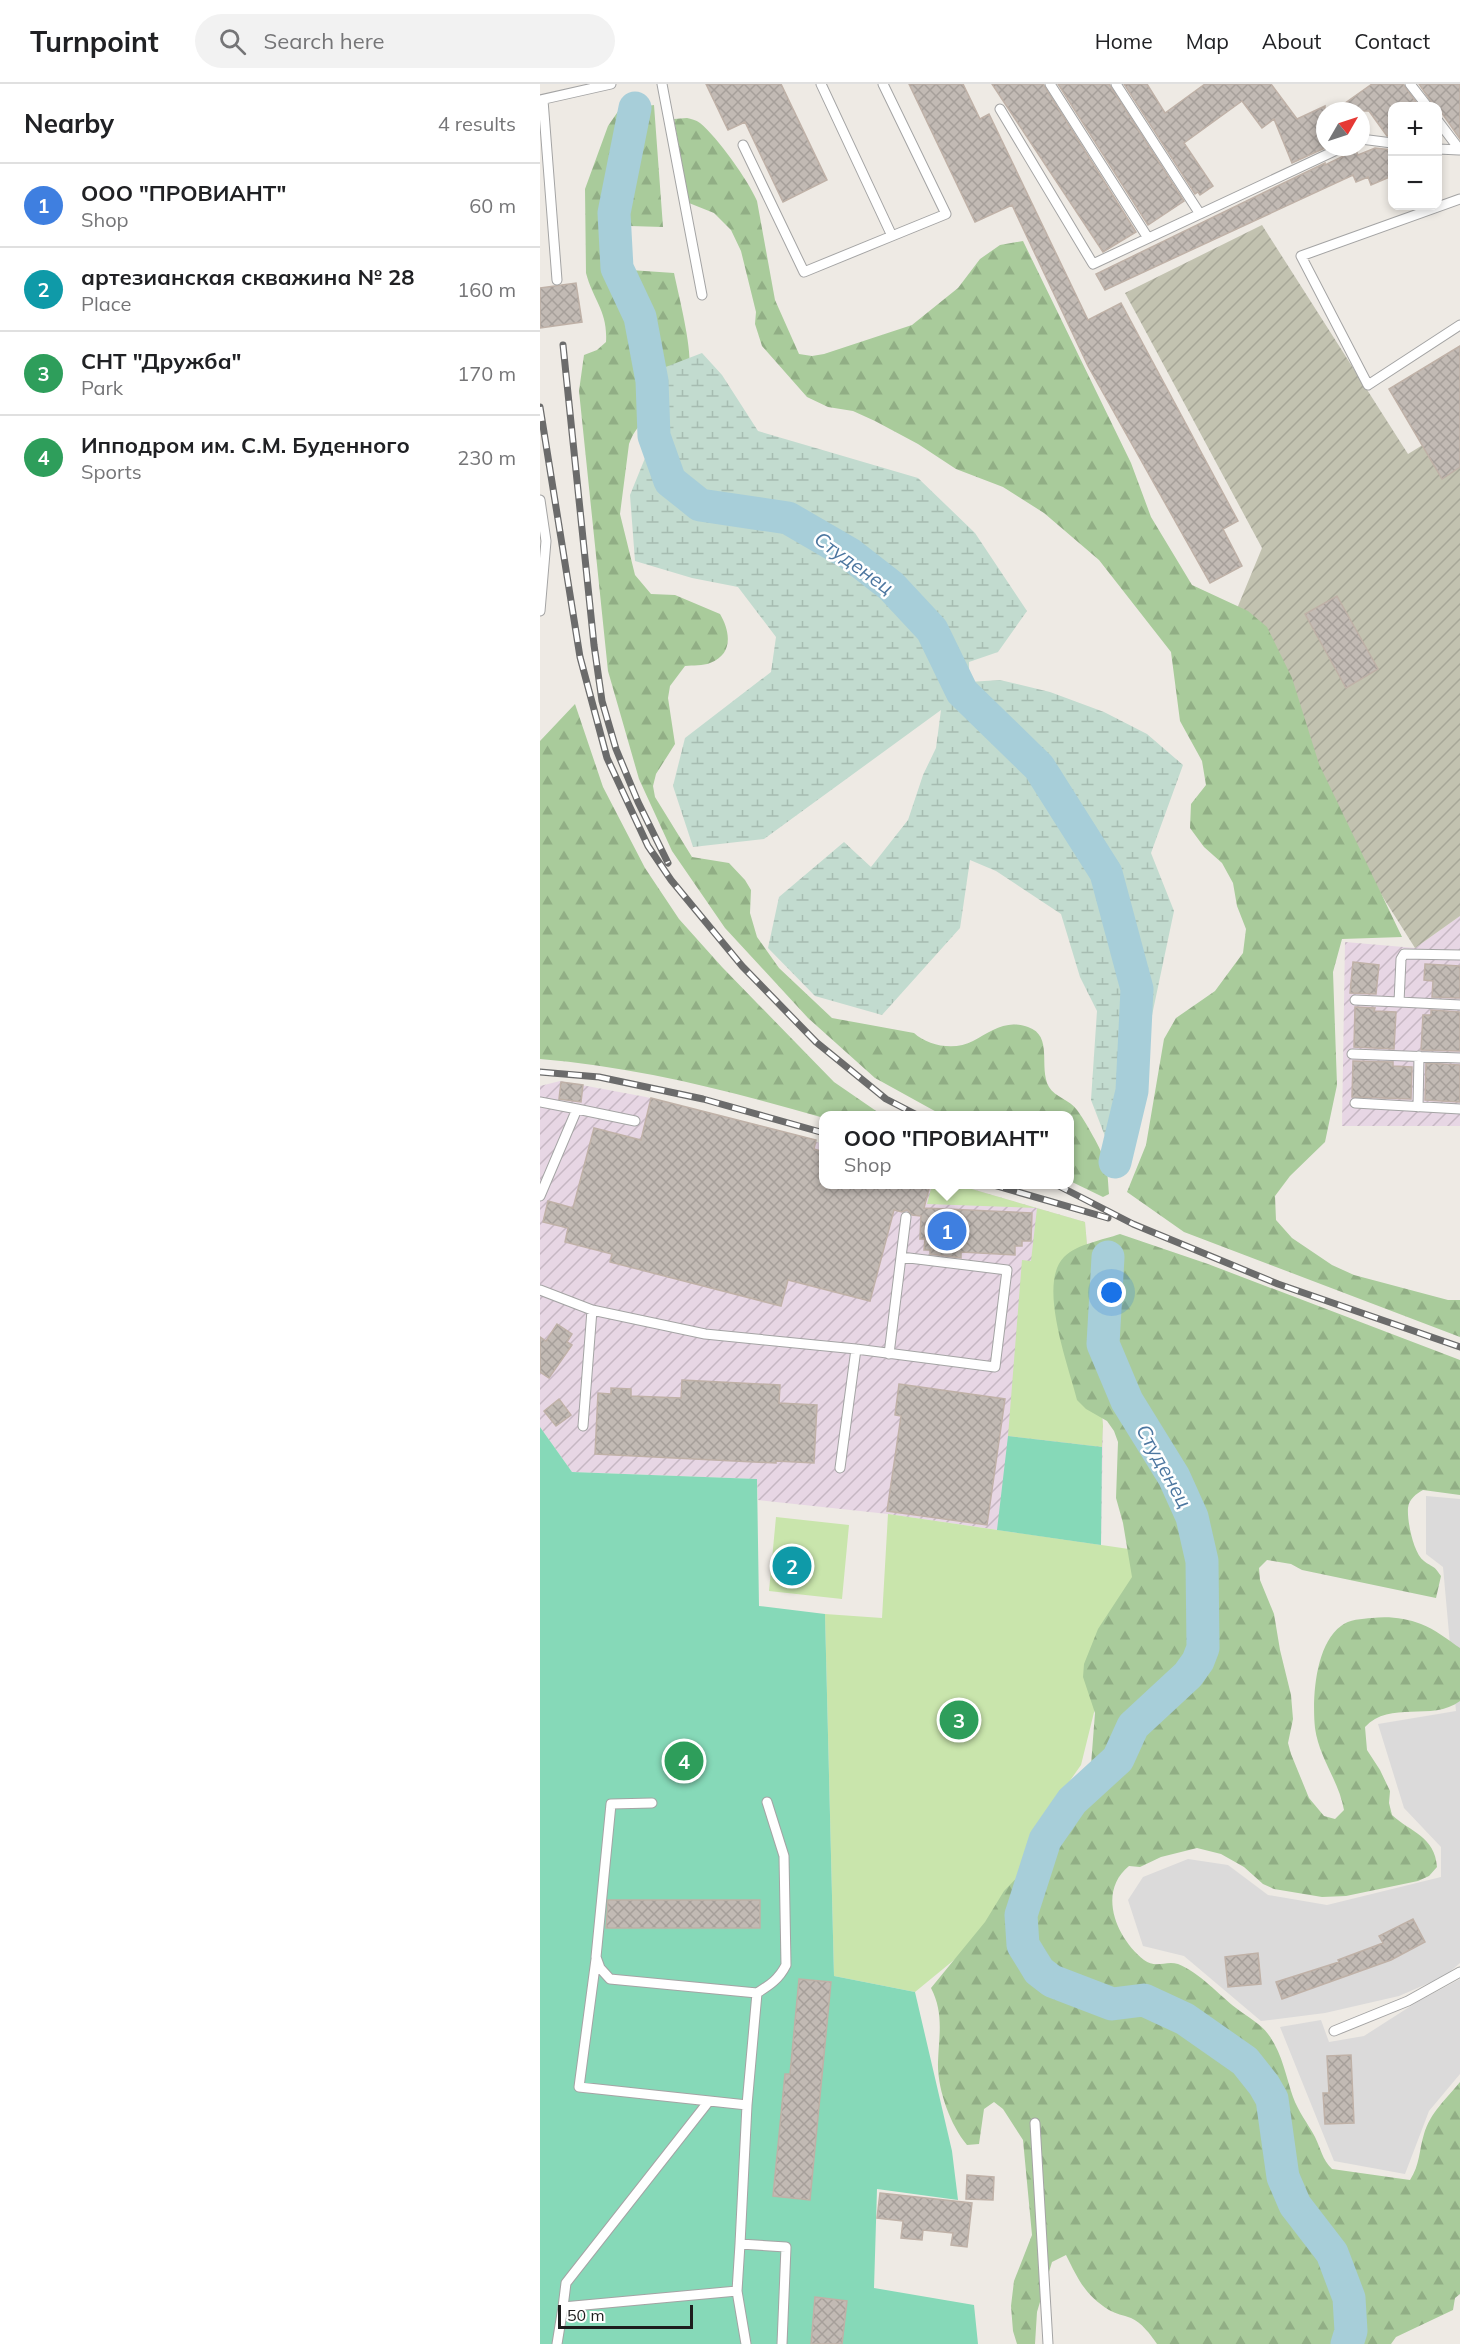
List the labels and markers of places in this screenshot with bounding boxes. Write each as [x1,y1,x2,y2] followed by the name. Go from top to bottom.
[928,1208,966,1254] pin: 1
[772,1544,812,1588] pin: 2
[940,1698,978,1742] pin: 3
[664,1738,704,1784] pin: 4

